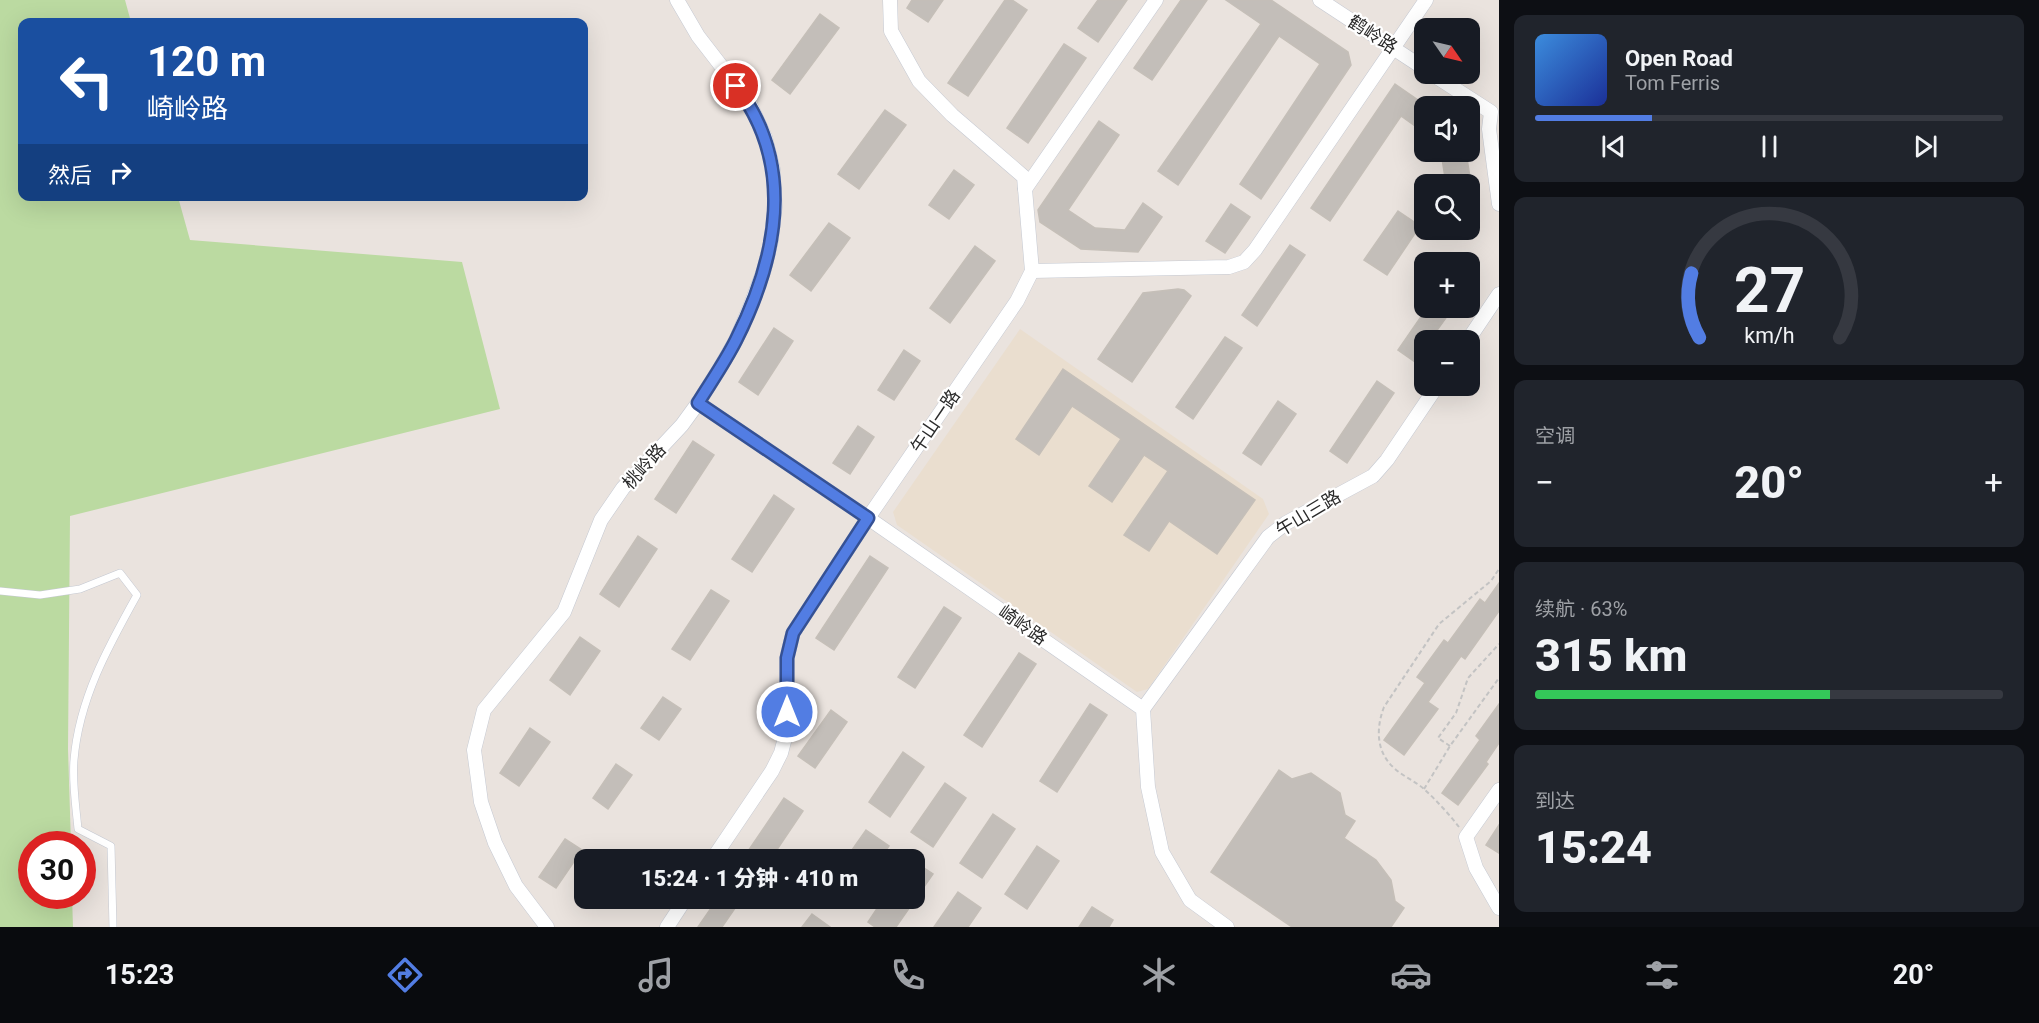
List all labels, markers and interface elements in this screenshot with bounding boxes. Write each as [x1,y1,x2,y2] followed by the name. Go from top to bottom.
[1345,10,1401,58] street label: 鹤岭路
[1414,18,1480,84] north arrow
[1414,18,1480,396] map controls
[147,37,266,86] text: 120 m
[48,42,126,120] icon: left
[1625,46,1733,71] text: Open Road
[710,60,761,111] pin
[719,69,752,102] icon: arrive
[1625,71,1720,95] text: Tom Ferris
[147,93,228,125] text: 崎岭路
[1414,96,1480,162] button: sound
[1597,130,1630,163] icon: previous
[1753,130,1786,163] icon: pause
[1909,130,1942,163] icon: next
[104,156,137,189] icon: right
[48,163,92,188] text: 然后
[1414,174,1480,240] button: search
[1414,252,1480,318] button: +
[1733,254,1805,327] text: 27
[1744,324,1794,349] text: km/h
[1414,330,1480,396] button: −
[906,385,964,457] street label: 午山一路
[1535,424,1575,448] text: 空调
[618,439,670,493] street label: 桃岭路
[1734,456,1804,509] text: 20°
[1535,463,1554,502] text: −
[1984,463,2003,502] text: +
[1272,485,1344,541] street label: 午山三路
[1535,597,1627,621] text: 续航 · 63%
[995,601,1051,649] street label: 崎岭路
[1535,629,1687,682] text: 315 km
[755,680,819,744] position arrow
[1535,789,1575,813] text: 到达
[1535,821,1652,874] text: 15:24
[18,831,96,909] speed limit sign: 30
[641,866,858,891] text: 15:24 · 1 分钟 · 410 m
[384,954,426,996] icon: directions
[635,954,677,996] icon: music
[887,954,929,996] icon: phone
[1138,954,1180,996] icon: climate
[1390,954,1432,996] icon: car
[1641,954,1683,996] icon: filters
[105,959,174,991] text: 15:23
[1893,959,1934,991] text: 20°

